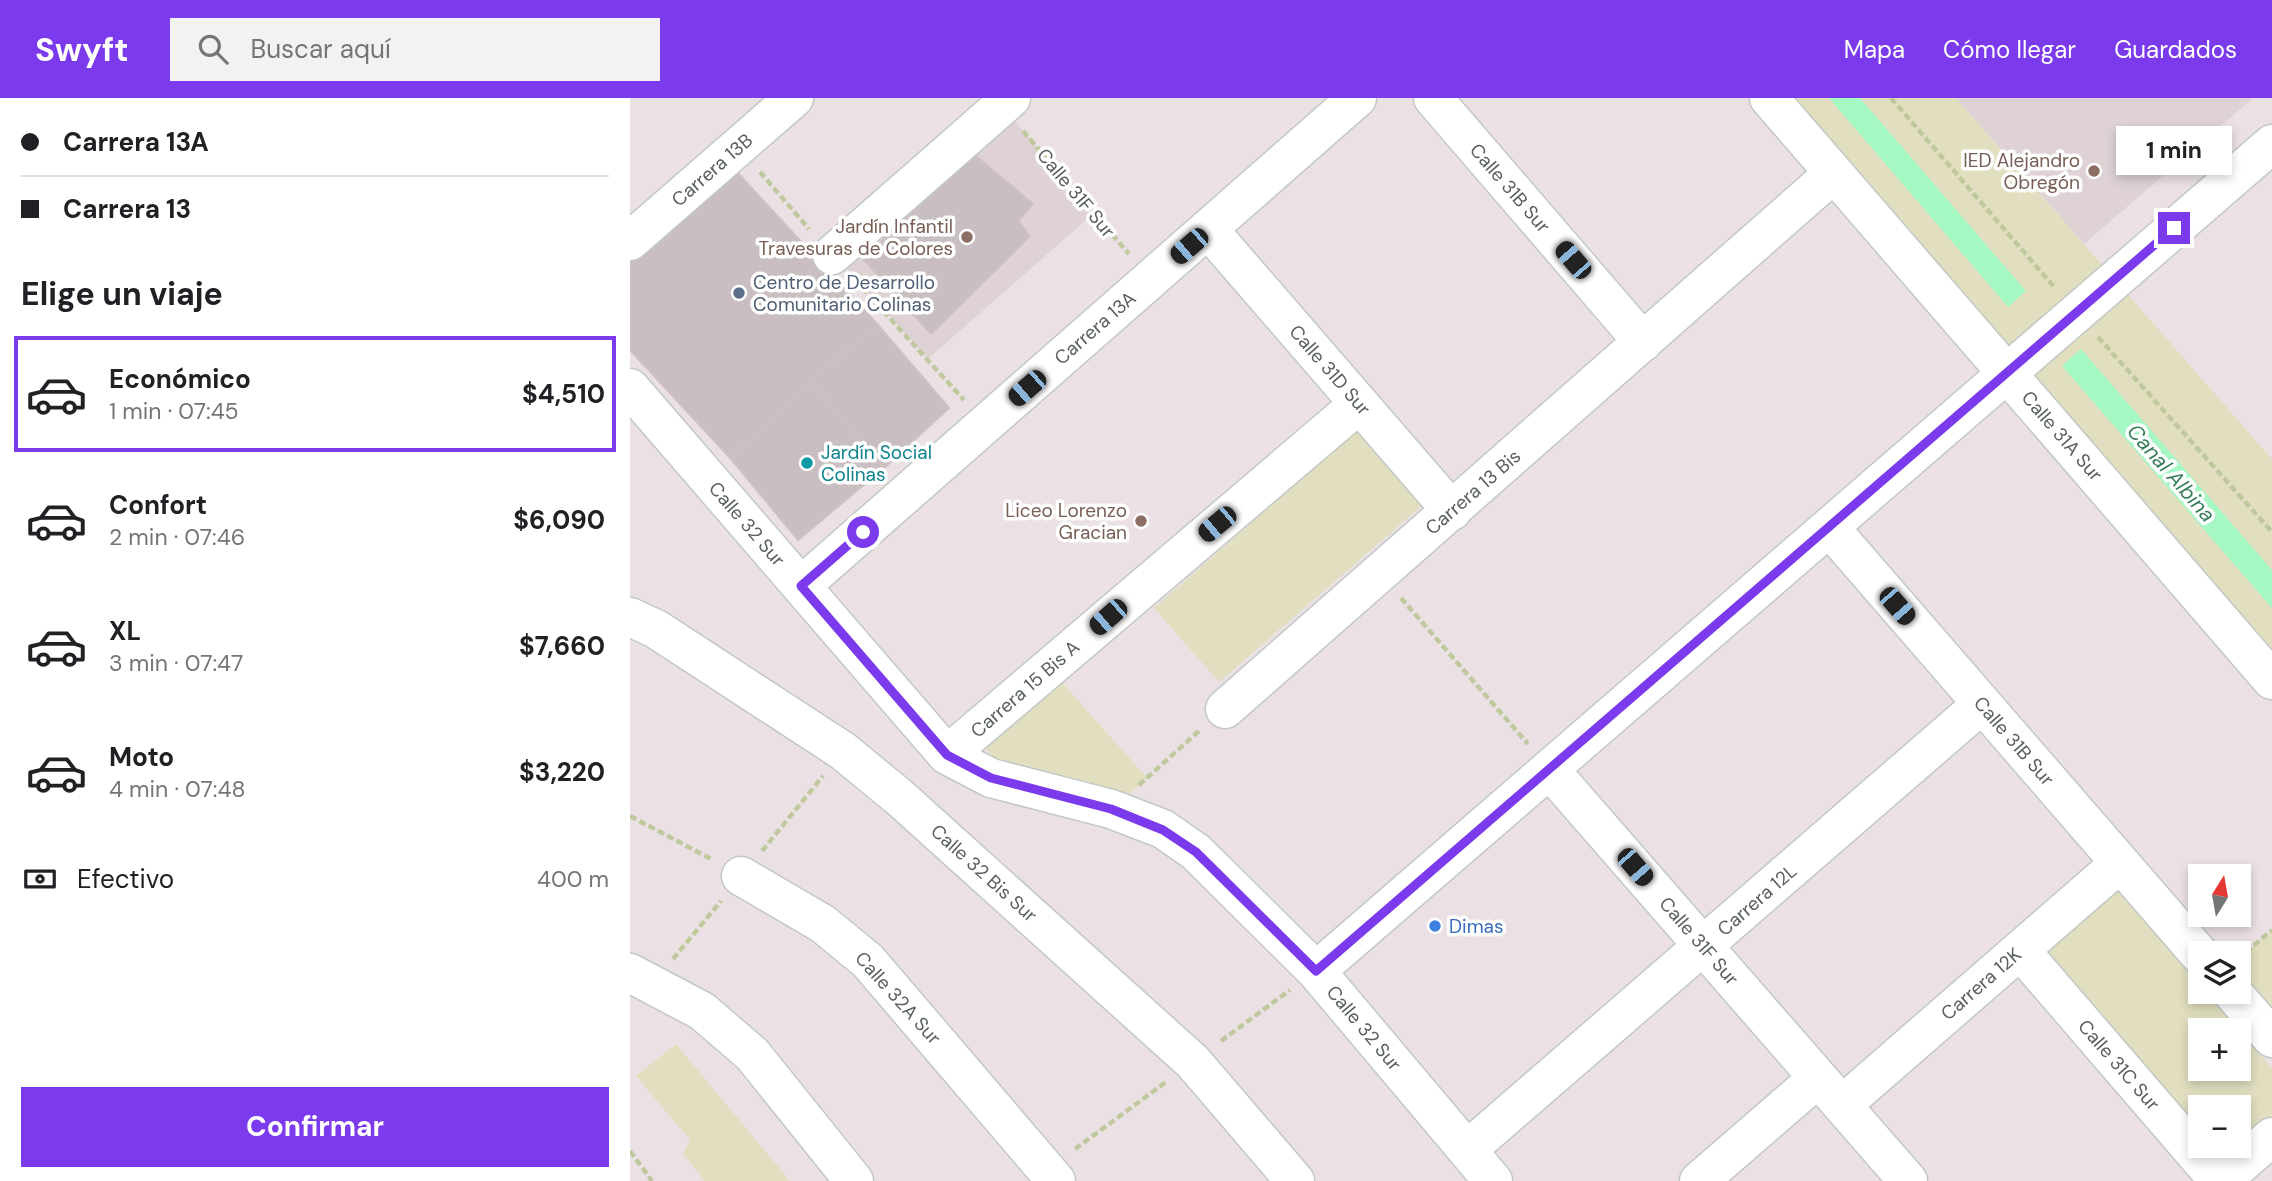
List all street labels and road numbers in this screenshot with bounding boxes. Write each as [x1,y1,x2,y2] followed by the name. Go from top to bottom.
[666,128,758,212] street label: Carrera 13B
[1464,138,1556,238] street label: Calle 31B Sur
[1031,143,1121,243] street label: Calle 31F Sur
[1049,286,1141,370] street label: Carrera 13A
[1284,319,1376,421] street label: Calle 31D Sur
[2016,386,2108,486] street label: Calle 31A Sur
[1420,444,1526,540] street label: Carrera 13 Bis
[703,476,791,572] street label: Calle 32 Sur
[965,634,1085,743] street label: Carrera 15 Bis A
[1968,691,2060,791] street label: Calle 31B Sur
[925,819,1043,927] street label: Calle 32 Bis Sur
[1712,858,1802,942] street label: Carrera 12L
[1654,892,1744,990] street label: Calle 31F Sur
[1936,942,2026,1026] street label: Carrera 12K
[850,946,946,1050] street label: Calle 32A Sur
[1321,980,1407,1076] street label: Calle 32 Sur
[2073,1014,2165,1116] street label: Calle 31C Sur

